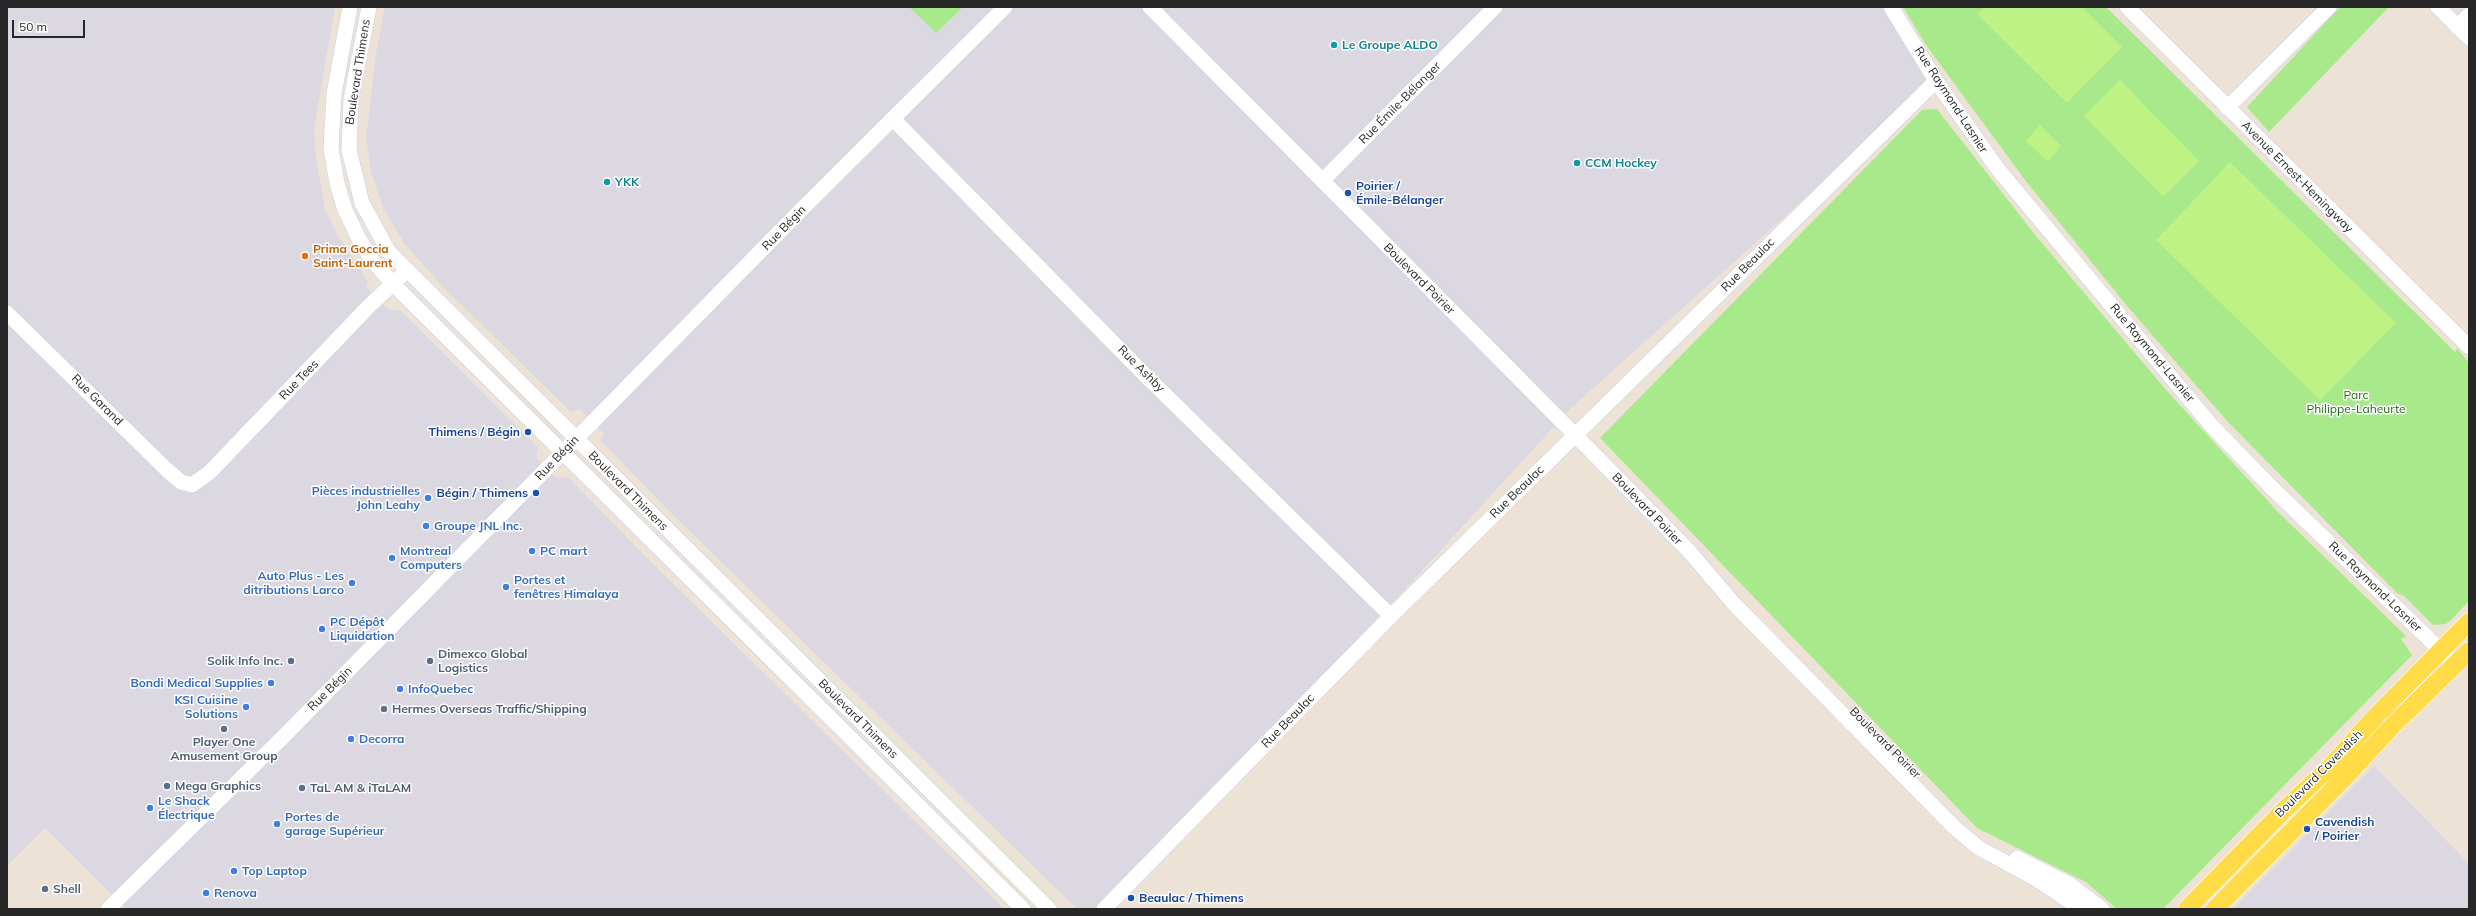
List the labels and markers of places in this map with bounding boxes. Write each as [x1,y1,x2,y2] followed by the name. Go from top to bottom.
[1342,38,1438,52] place label: Le Groupe ALDO
[1329,40,1339,50] marker: Le Groupe ALDO
[1585,156,1657,170] place label: CCM Hockey
[1572,158,1582,168] marker: CCM Hockey
[615,175,639,189] place label: YKK
[602,177,612,187] marker: YKK
[1356,179,1444,207] place label: Poirier / Émile-Bélanger
[1343,188,1353,198] marker: Poirier / Émile-Bélanger
[313,242,393,270] place label: Prima Goccia Saint-Laurent
[300,251,310,261] marker: Prima Goccia Saint-Laurent
[429,425,520,439] place label: Thimens / Bégin
[523,427,533,437] marker: Thimens / Bégin
[312,484,420,512] place label: Pièces industrielles John Leahy
[437,486,528,500] place label: Bégin / Thimens
[531,488,541,498] marker: Bégin / Thimens
[423,493,433,503] marker: Pièces industrielles John Leahy
[434,519,522,533] place label: Groupe JNL Inc.
[421,521,431,531] marker: Groupe JNL Inc.
[400,544,462,572] place label: Montreal Computers
[540,544,587,558] place label: PC mart
[527,546,537,556] marker: PC mart
[387,553,397,563] marker: Montreal Computers
[243,569,344,597] place label: Auto Plus - Les ditributions Larco
[514,573,619,601] place label: Portes et fenêtres Himalaya
[347,578,357,588] marker: Auto Plus - Les ditributions Larco
[501,582,511,592] marker: Portes et fenêtres Himalaya
[330,615,394,643] place label: PC Dépôt Liquidation
[317,624,327,634] marker: PC Dépôt Liquidation
[438,647,527,675] place label: Dimexco Global Logistics
[207,654,283,668] place label: Solik Info Inc.
[286,656,296,666] marker: Solik Info Inc.
[425,656,435,666] marker: Dimexco Global Logistics
[130,676,263,690] place label: Bondi Medical Supplies
[266,678,276,688] marker: Bondi Medical Supplies
[408,682,473,696] place label: InfoQuebec
[395,684,405,694] marker: InfoQuebec
[175,693,238,721] place label: KSI Cuisine Solutions
[241,702,251,712] marker: KSI Cuisine Solutions
[392,702,587,716] place label: Hermes Overseas Traffic/Shipping
[379,704,389,714] marker: Hermes Overseas Traffic/Shipping
[219,724,229,734] marker: Player One Amusement Group
[359,732,405,746] place label: Decorra
[346,734,356,744] marker: Decorra
[170,735,278,763] place label: Player One Amusement Group
[175,779,261,793] place label: Mega Graphics
[162,781,172,791] marker: Mega Graphics
[310,781,411,795] place label: TaL AM & iTaLAM
[297,783,307,793] marker: TaL AM & iTaLAM
[158,794,214,822] place label: Le Shack Électrique
[145,803,155,813] marker: Le Shack Électrique
[285,810,385,838] place label: Portes de garage Supérieur
[2315,815,2374,843] place label: Cavendish / Poirier
[272,819,282,829] marker: Portes de garage Supérieur
[2302,824,2312,834] marker: Cavendish / Poirier
[242,864,307,878] place label: Top Laptop
[229,866,239,876] marker: Top Laptop
[53,882,81,896] place label: Shell
[40,884,50,894] marker: Shell
[214,886,257,900] place label: Renova
[201,888,211,898] marker: Renova
[1139,891,1244,905] place label: Beaulac / Thimens
[1126,893,1136,903] marker: Beaulac / Thimens

